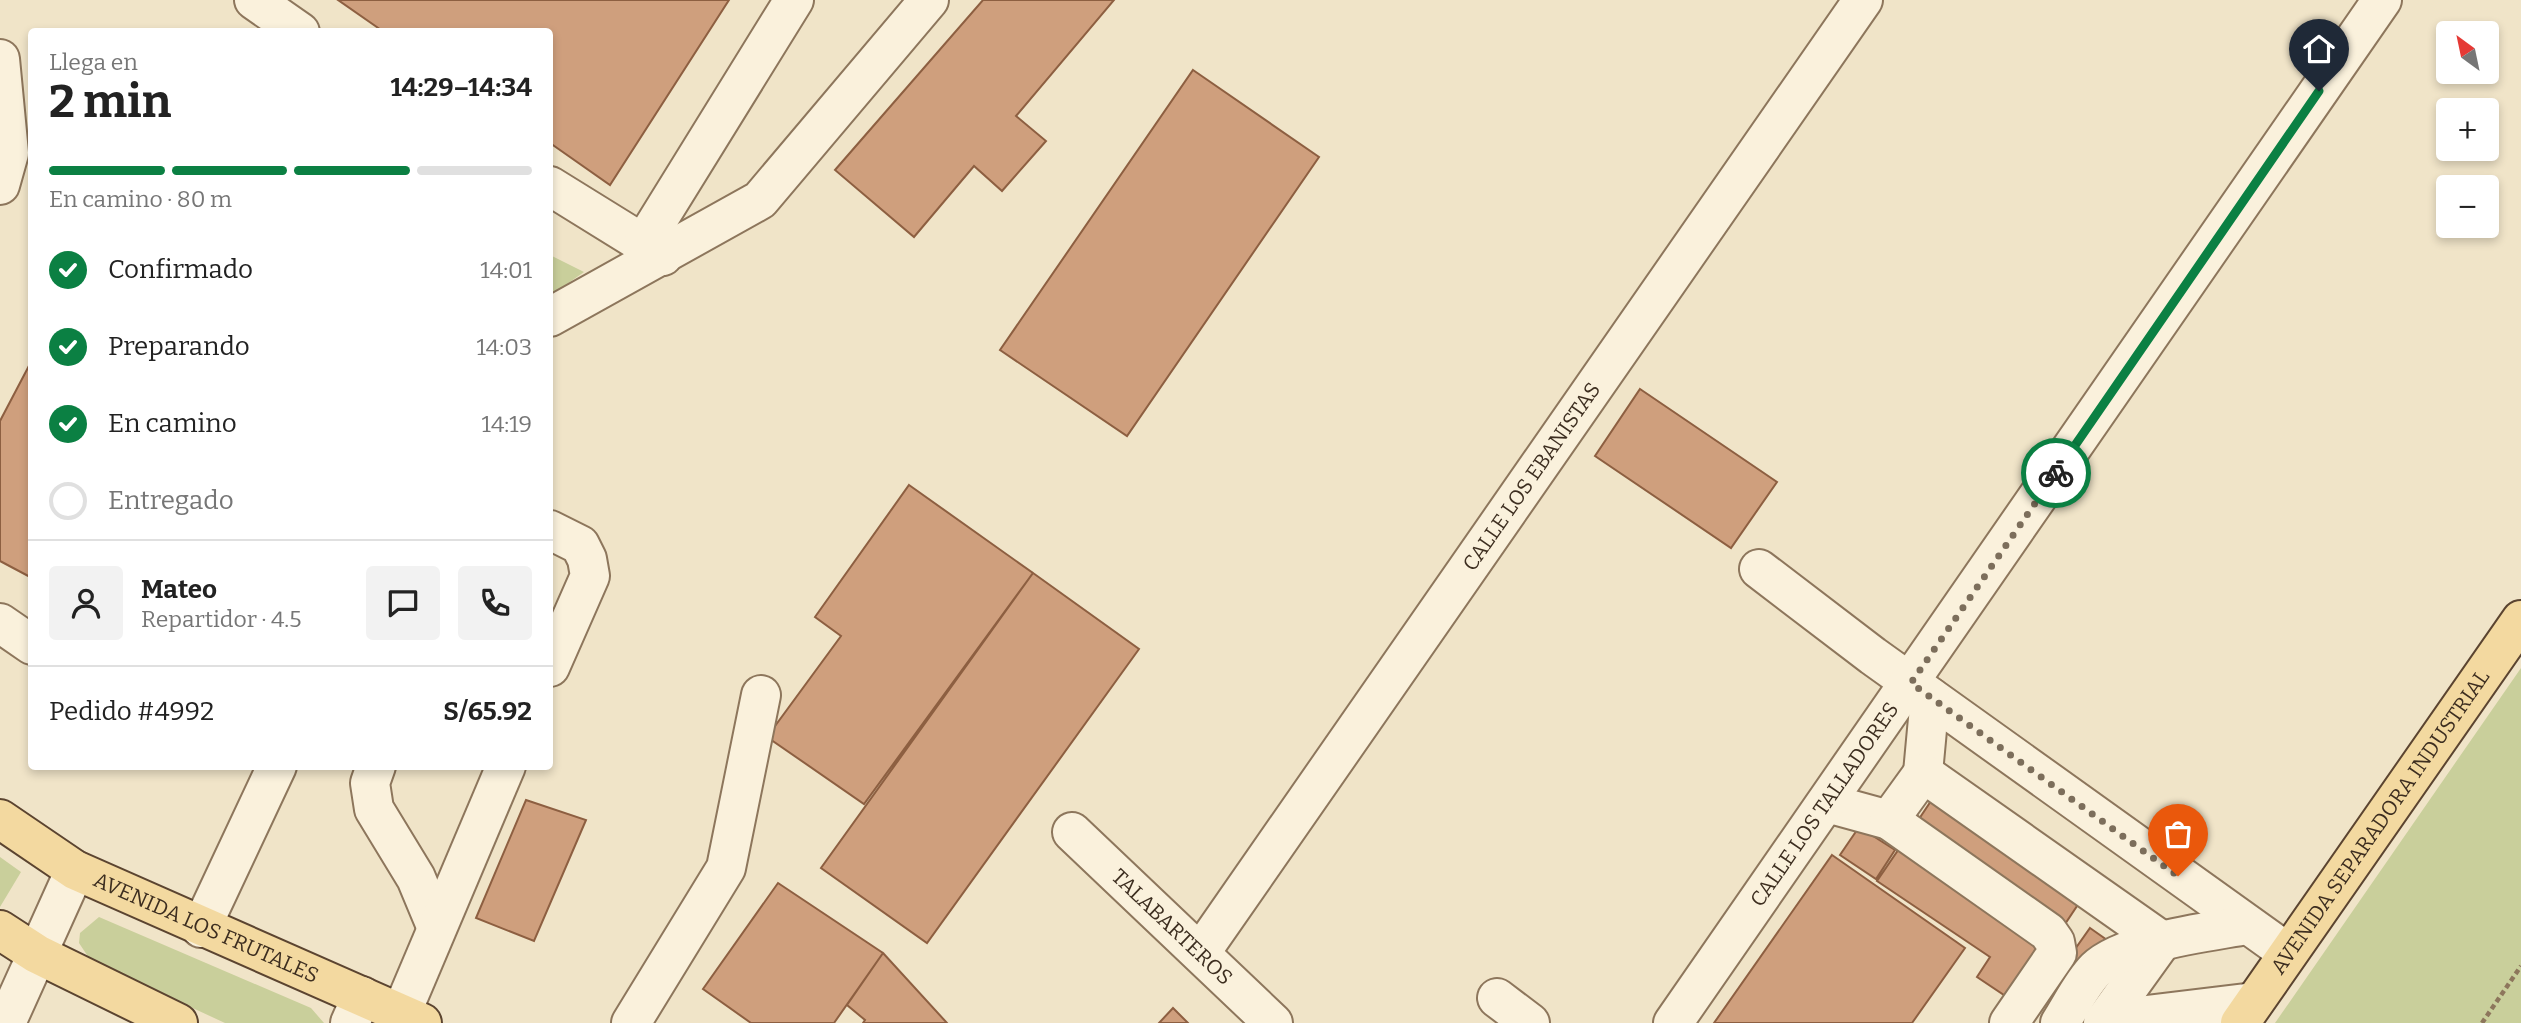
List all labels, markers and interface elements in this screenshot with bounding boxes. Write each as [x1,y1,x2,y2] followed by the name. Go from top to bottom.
[2289,19,2349,91] pin
[2436,21,2499,84] north arrow
[2436,21,2499,238] map controls
[2300,30,2338,68] icon: home
[49,48,138,76] text: Llega en
[390,72,532,103] text: 14:29–14:34
[49,74,171,129] text: 2 min
[2436,98,2499,161] button: +
[2436,175,2499,238] button: −
[49,185,232,213] text: En camino · 80 m
[49,251,87,289] icon: check
[108,254,253,285] text: Confirmado
[480,256,532,284] text: 14:01
[49,328,87,366] icon: check
[108,331,250,362] text: Preparando
[477,333,532,361] text: 14:03
[1457,377,1606,576] street label: CALLE LOS EBANISTAS
[49,405,87,443] icon: check
[108,408,237,439] text: En camino
[482,410,532,438] text: 14:19
[2021,438,2091,508] courier
[2037,454,2075,492] icon: bike
[108,485,234,516] text: Entregado
[49,566,123,640] button: person
[366,566,440,640] button: chat
[458,566,532,640] button: phone
[141,574,217,605] text: Mateo
[141,605,302,633] text: Repartidor · 4.5
[2265,665,2495,979] street label: AVENIDA SEPARADORA INDUSTRIAL
[49,696,214,727] text: Pedido #4992
[443,696,532,727] text: S/65.92
[1745,697,1904,912] street label: CALLE LOS TALLADORES
[2148,804,2208,876] pin
[2159,815,2197,853] icon: bag
[1106,864,1238,991] street label: TALABARTEROS
[90,867,323,989] street label: AVENIDA LOS FRUTALES

